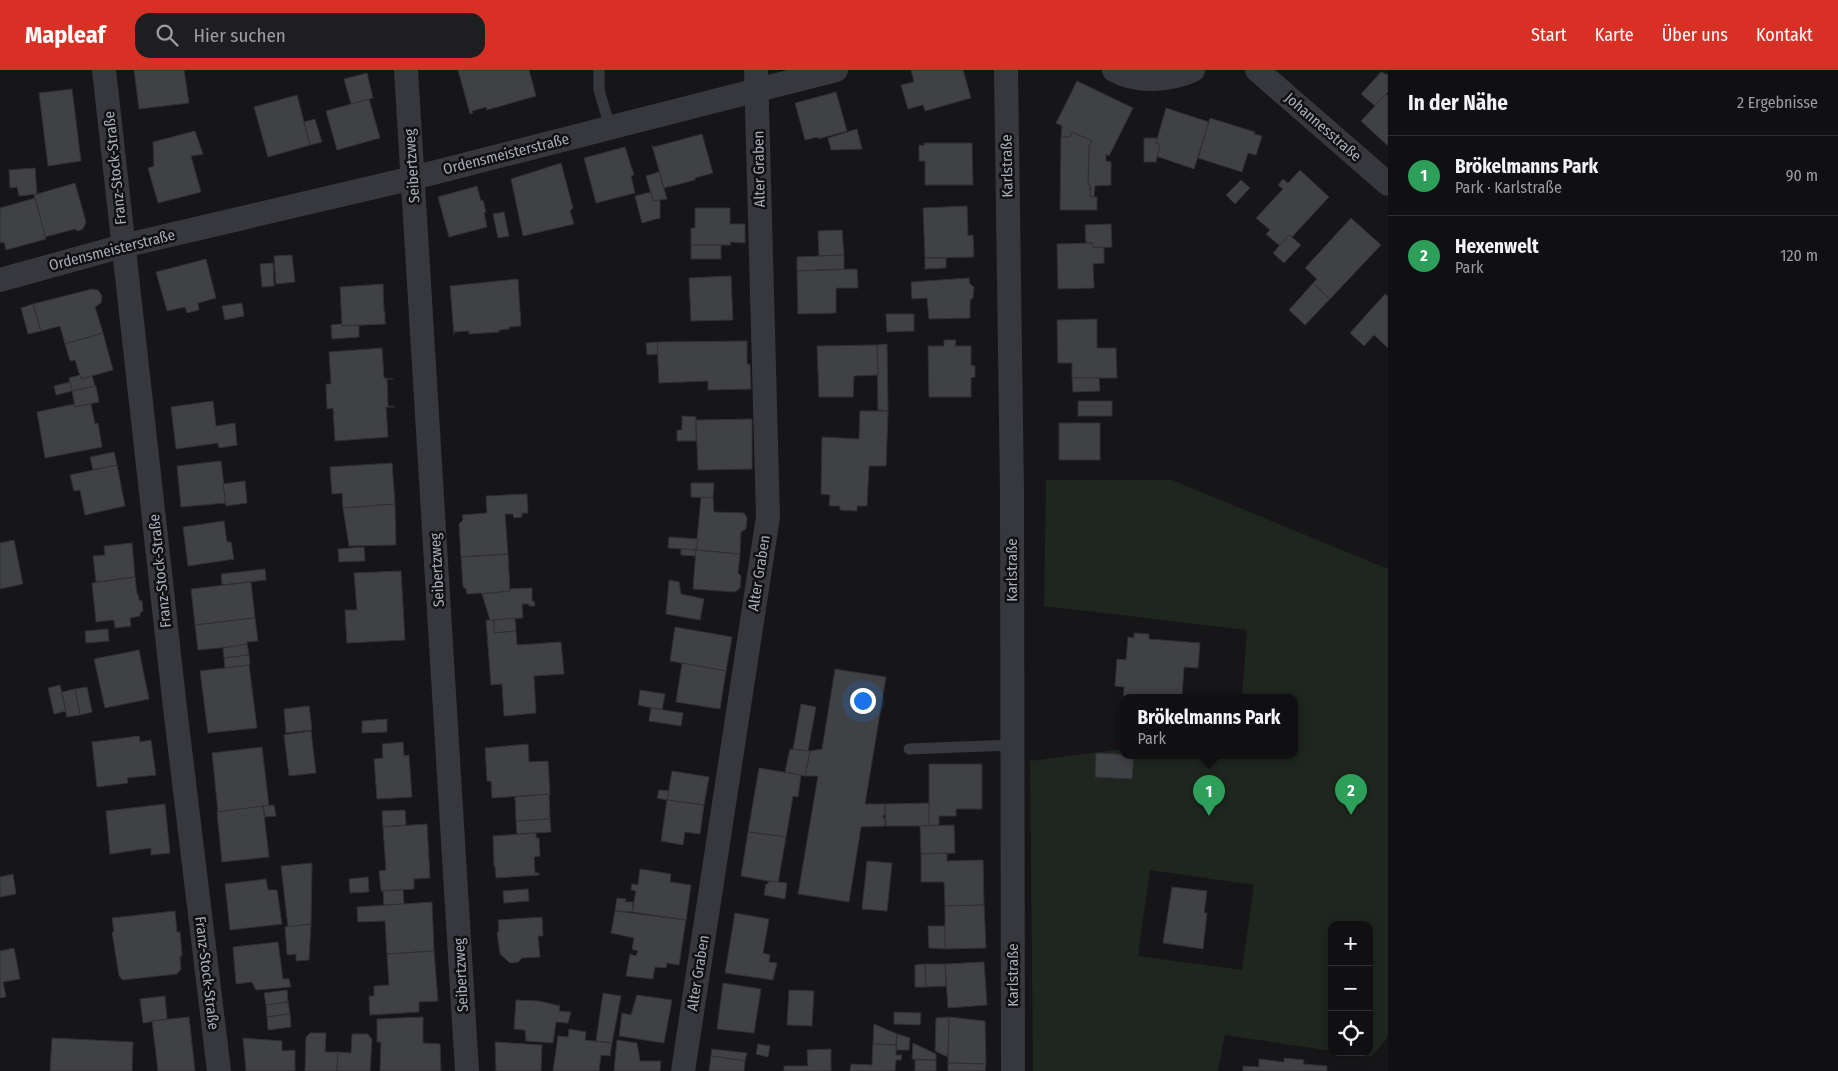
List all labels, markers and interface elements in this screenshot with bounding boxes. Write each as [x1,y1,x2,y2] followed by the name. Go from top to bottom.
[135,13,485,58] search box
[25,21,105,49] text: Mapleaf
[153,21,181,49] icon: search
[193,24,286,47] text: Hier suchen
[1531,24,1567,46] text: Start
[1595,24,1634,46] text: Karte
[1662,24,1728,46] text: Über uns
[1756,24,1813,46] text: Kontakt
[1281,89,1365,165] street label: Johannesstraße
[1408,90,1508,116] text: In der Nähe
[1737,93,1818,112] text: 2 Ergebnisse
[100,110,130,226] street label: Franz-Stock-Straße
[400,128,424,204] street label: Seibertzweg
[441,130,571,178] street label: Ordensmeisterstraße
[749,130,769,208] street label: Alter Graben
[997,134,1017,198] street label: Karlstraße
[1455,155,1598,178] text: Brökelmanns Park
[1421,166,1427,185] text: 1
[1786,166,1818,185] text: 90 m
[1455,178,1562,197] text: Park · Karlstraße
[47,226,177,274] street label: Ordensmeisterstraße
[1455,235,1539,258] text: Hexenwelt
[1420,246,1428,265] text: 2
[1780,246,1818,265] text: 120 m
[1455,258,1483,277] text: Park
[145,513,175,629] street label: Franz-Stock-Straße
[426,532,448,608] street label: Seibertzweg
[744,534,774,612] street label: Alter Graben
[1003,538,1021,602] street label: Karlstraße
[850,688,876,714] your location
[1120,694,1298,759] popup
[1137,706,1281,729] text: Brökelmanns Park
[1137,729,1166,748] text: Park
[1335,774,1367,815] pin: 2
[1193,775,1225,816] pin: 1
[191,915,223,1031] street label: Franz-Stock-Straße
[1328,921,1373,1056] map controls
[1328,921,1373,966] button: +
[683,934,713,1012] street label: Alter Graben
[450,937,472,1013] street label: Seibertzweg
[1004,943,1022,1007] street label: Karlstraße
[1328,966,1373,1011] button: −
[1328,1011,1373,1056] button: locate

